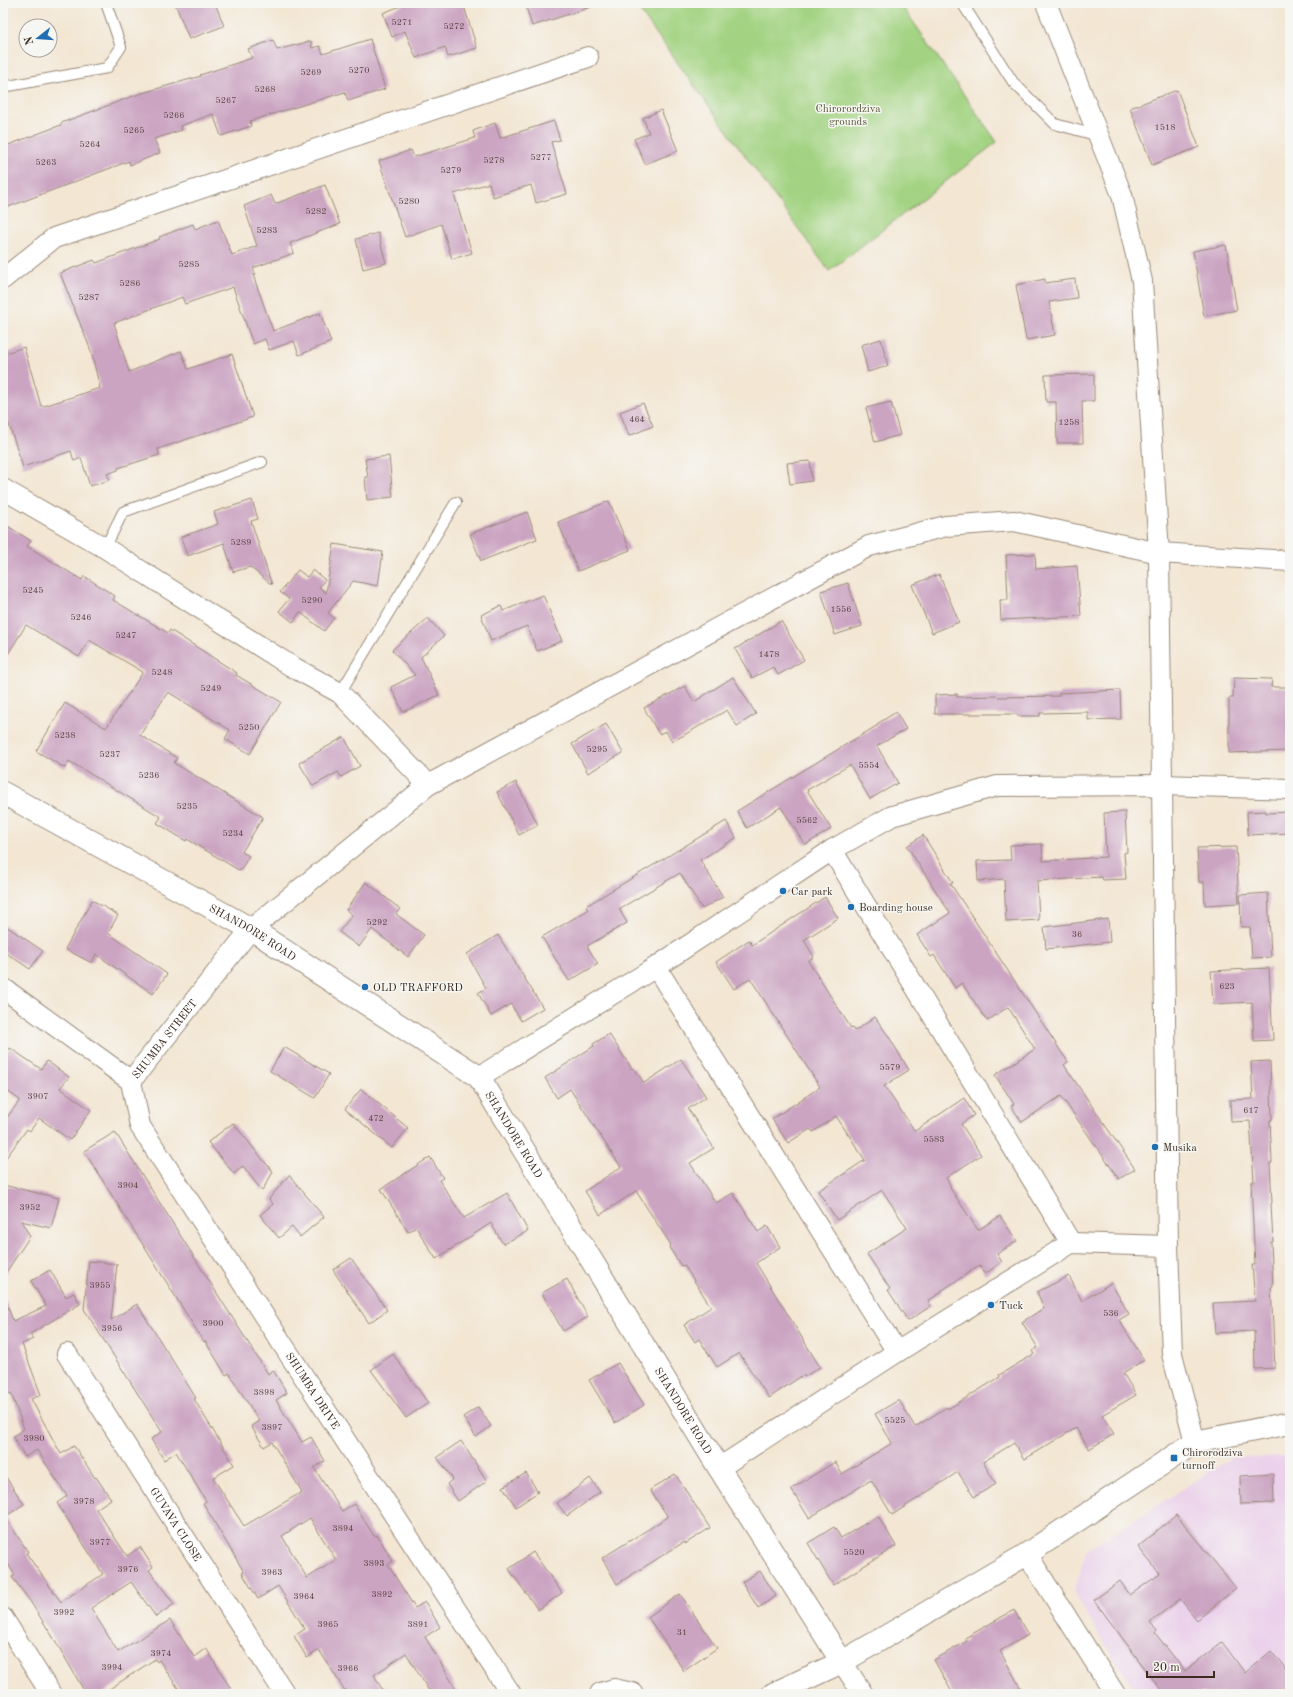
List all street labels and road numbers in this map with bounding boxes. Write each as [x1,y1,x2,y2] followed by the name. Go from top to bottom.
[207,903,298,964] street label: SHANDORE ROAD
[131,998,200,1081] street label: SHUMBA STREET
[482,1090,544,1181] street label: SHANDORE ROAD
[283,1351,341,1432] street label: SHUMBA DRIVE
[652,1366,713,1457] street label: SHANDORE ROAD
[147,1486,202,1564] street label: GUVAVA CLOSE

